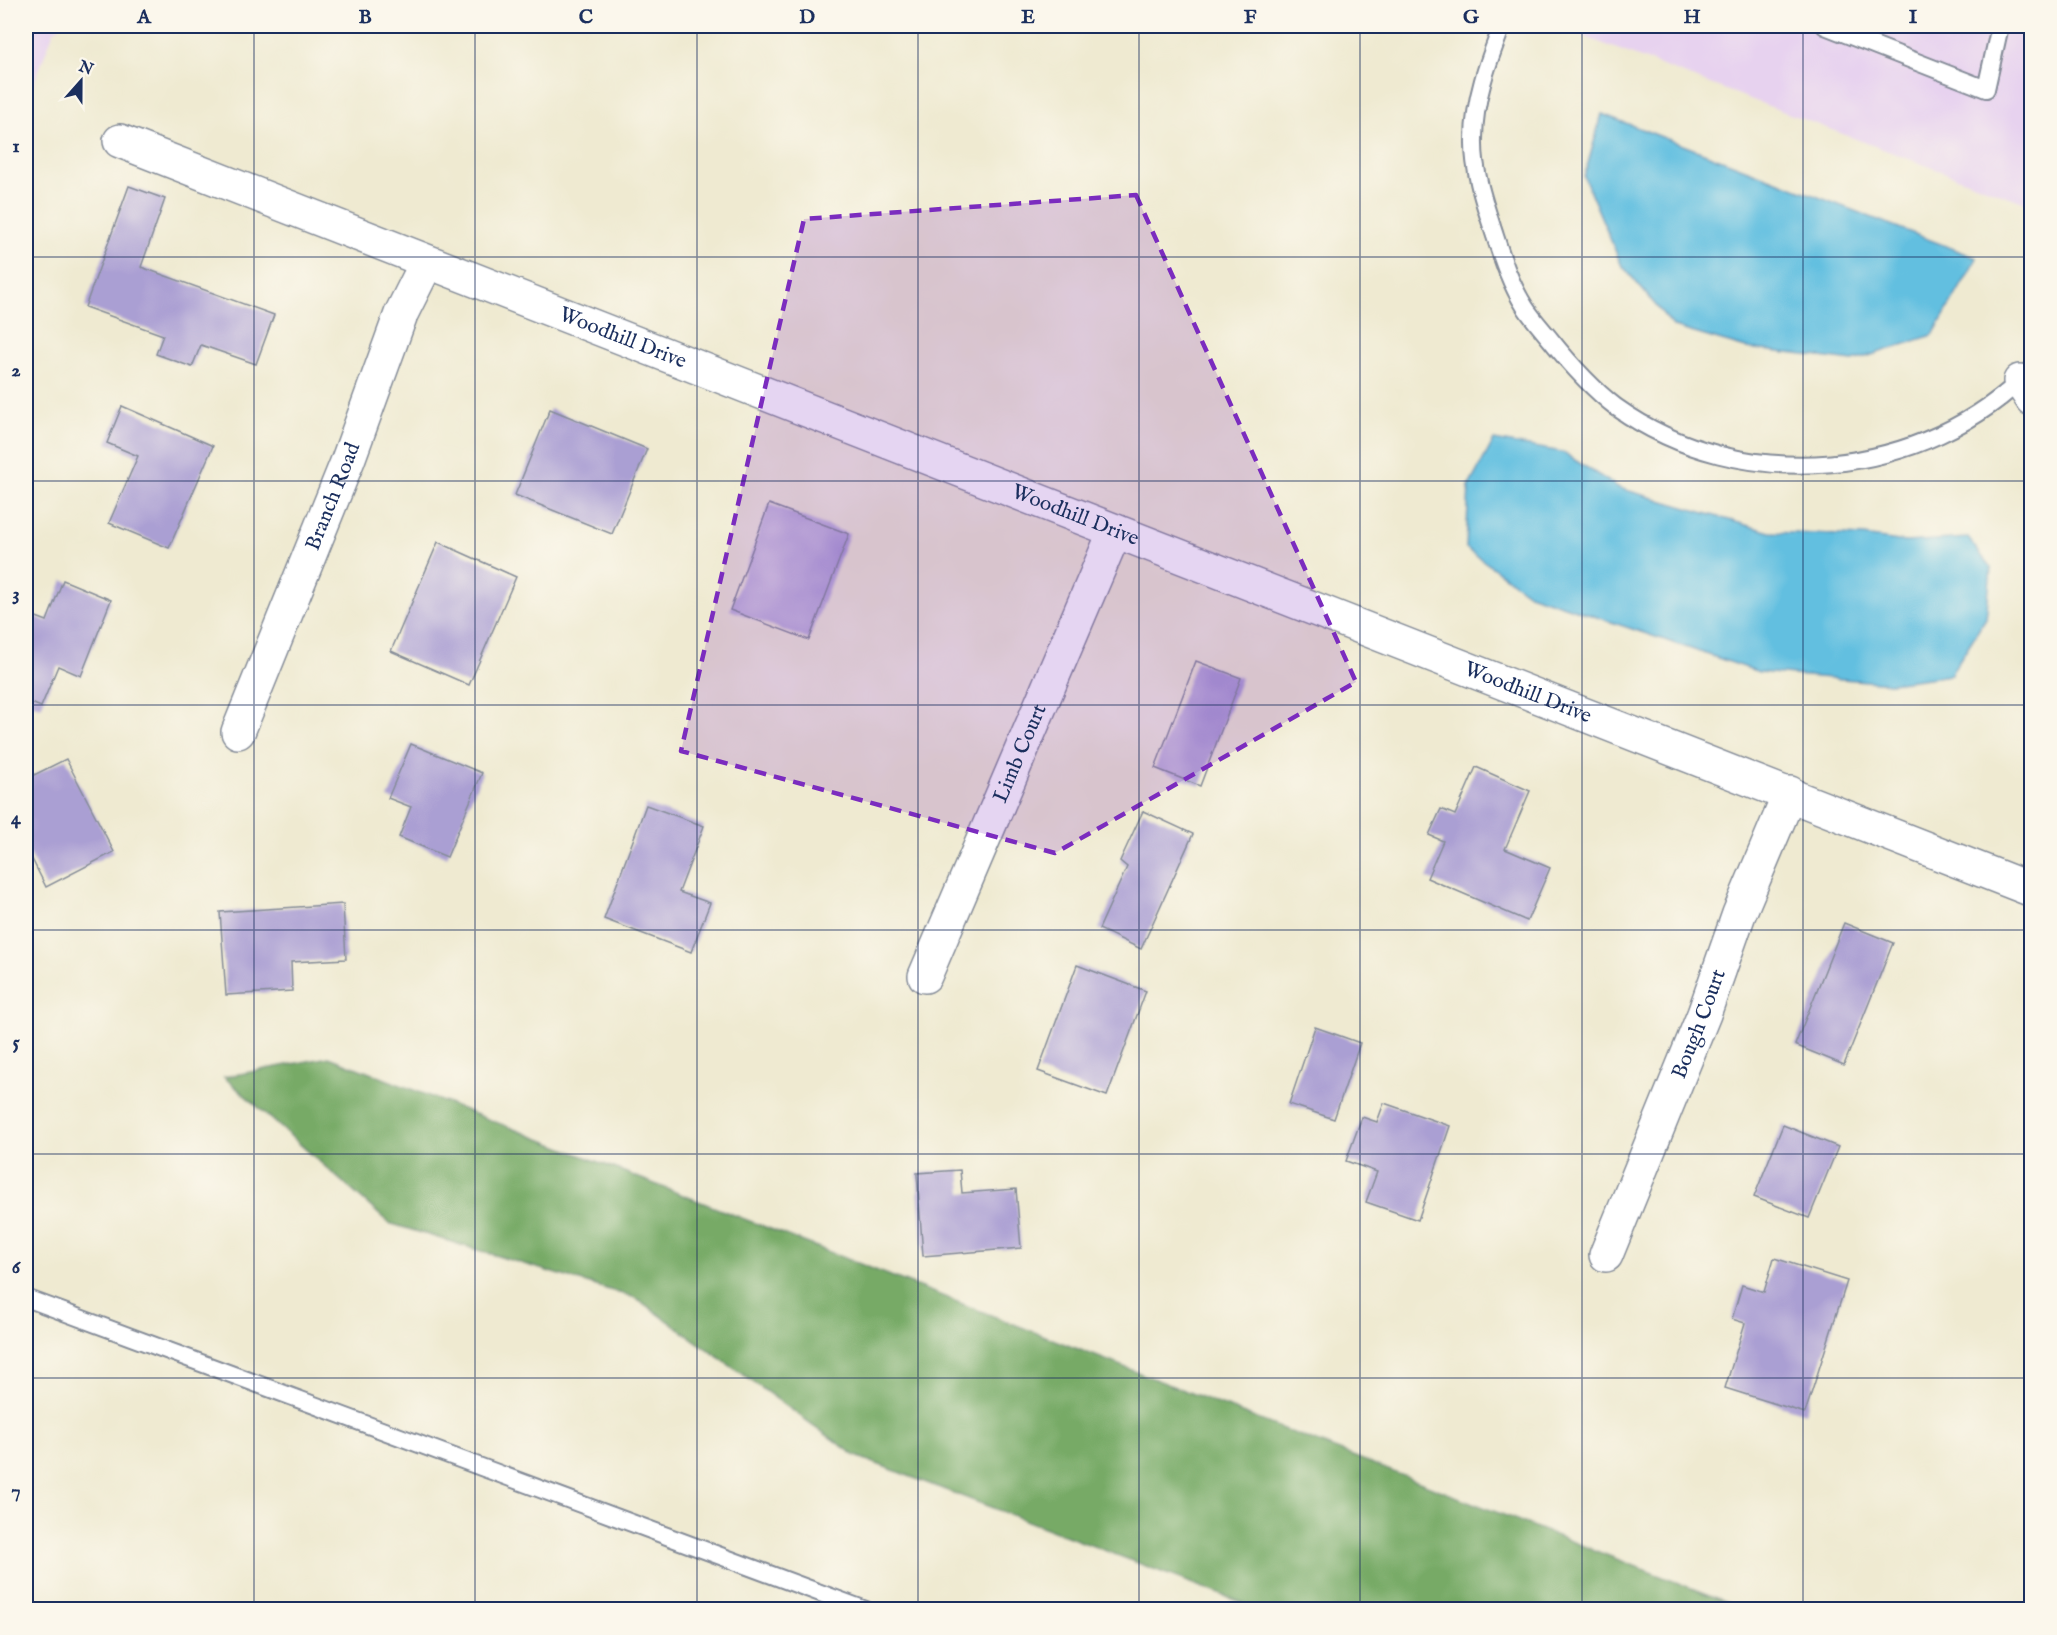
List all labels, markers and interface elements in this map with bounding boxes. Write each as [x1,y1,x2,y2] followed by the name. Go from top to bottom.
[136,5,152,30] text: A
[358,5,372,30] text: B
[579,5,593,30] text: C
[799,5,815,30] text: D
[1021,5,1035,30] text: E
[1244,5,1257,30] text: F
[1463,5,1480,30] text: G
[1683,5,1701,30] text: H
[1909,5,1918,30] text: I
[51,51,111,111] north arrow
[75,57,96,81] text: N
[12,134,20,159] text: 1
[555,301,691,375] street label: Woodhill Drive
[11,358,21,383] text: 2
[299,438,367,555] street label: Branch Road
[1008,478,1143,552] street label: Woodhill Drive
[12,582,20,607] text: 3
[1460,655,1596,730] street label: Woodhill Drive
[987,700,1053,807] street label: Limb Court
[11,806,22,831] text: 4
[1666,966,1732,1083] street label: Bough Court
[12,1030,20,1055] text: 5
[12,1255,22,1280] text: 6
[11,1479,21,1504] text: 7

